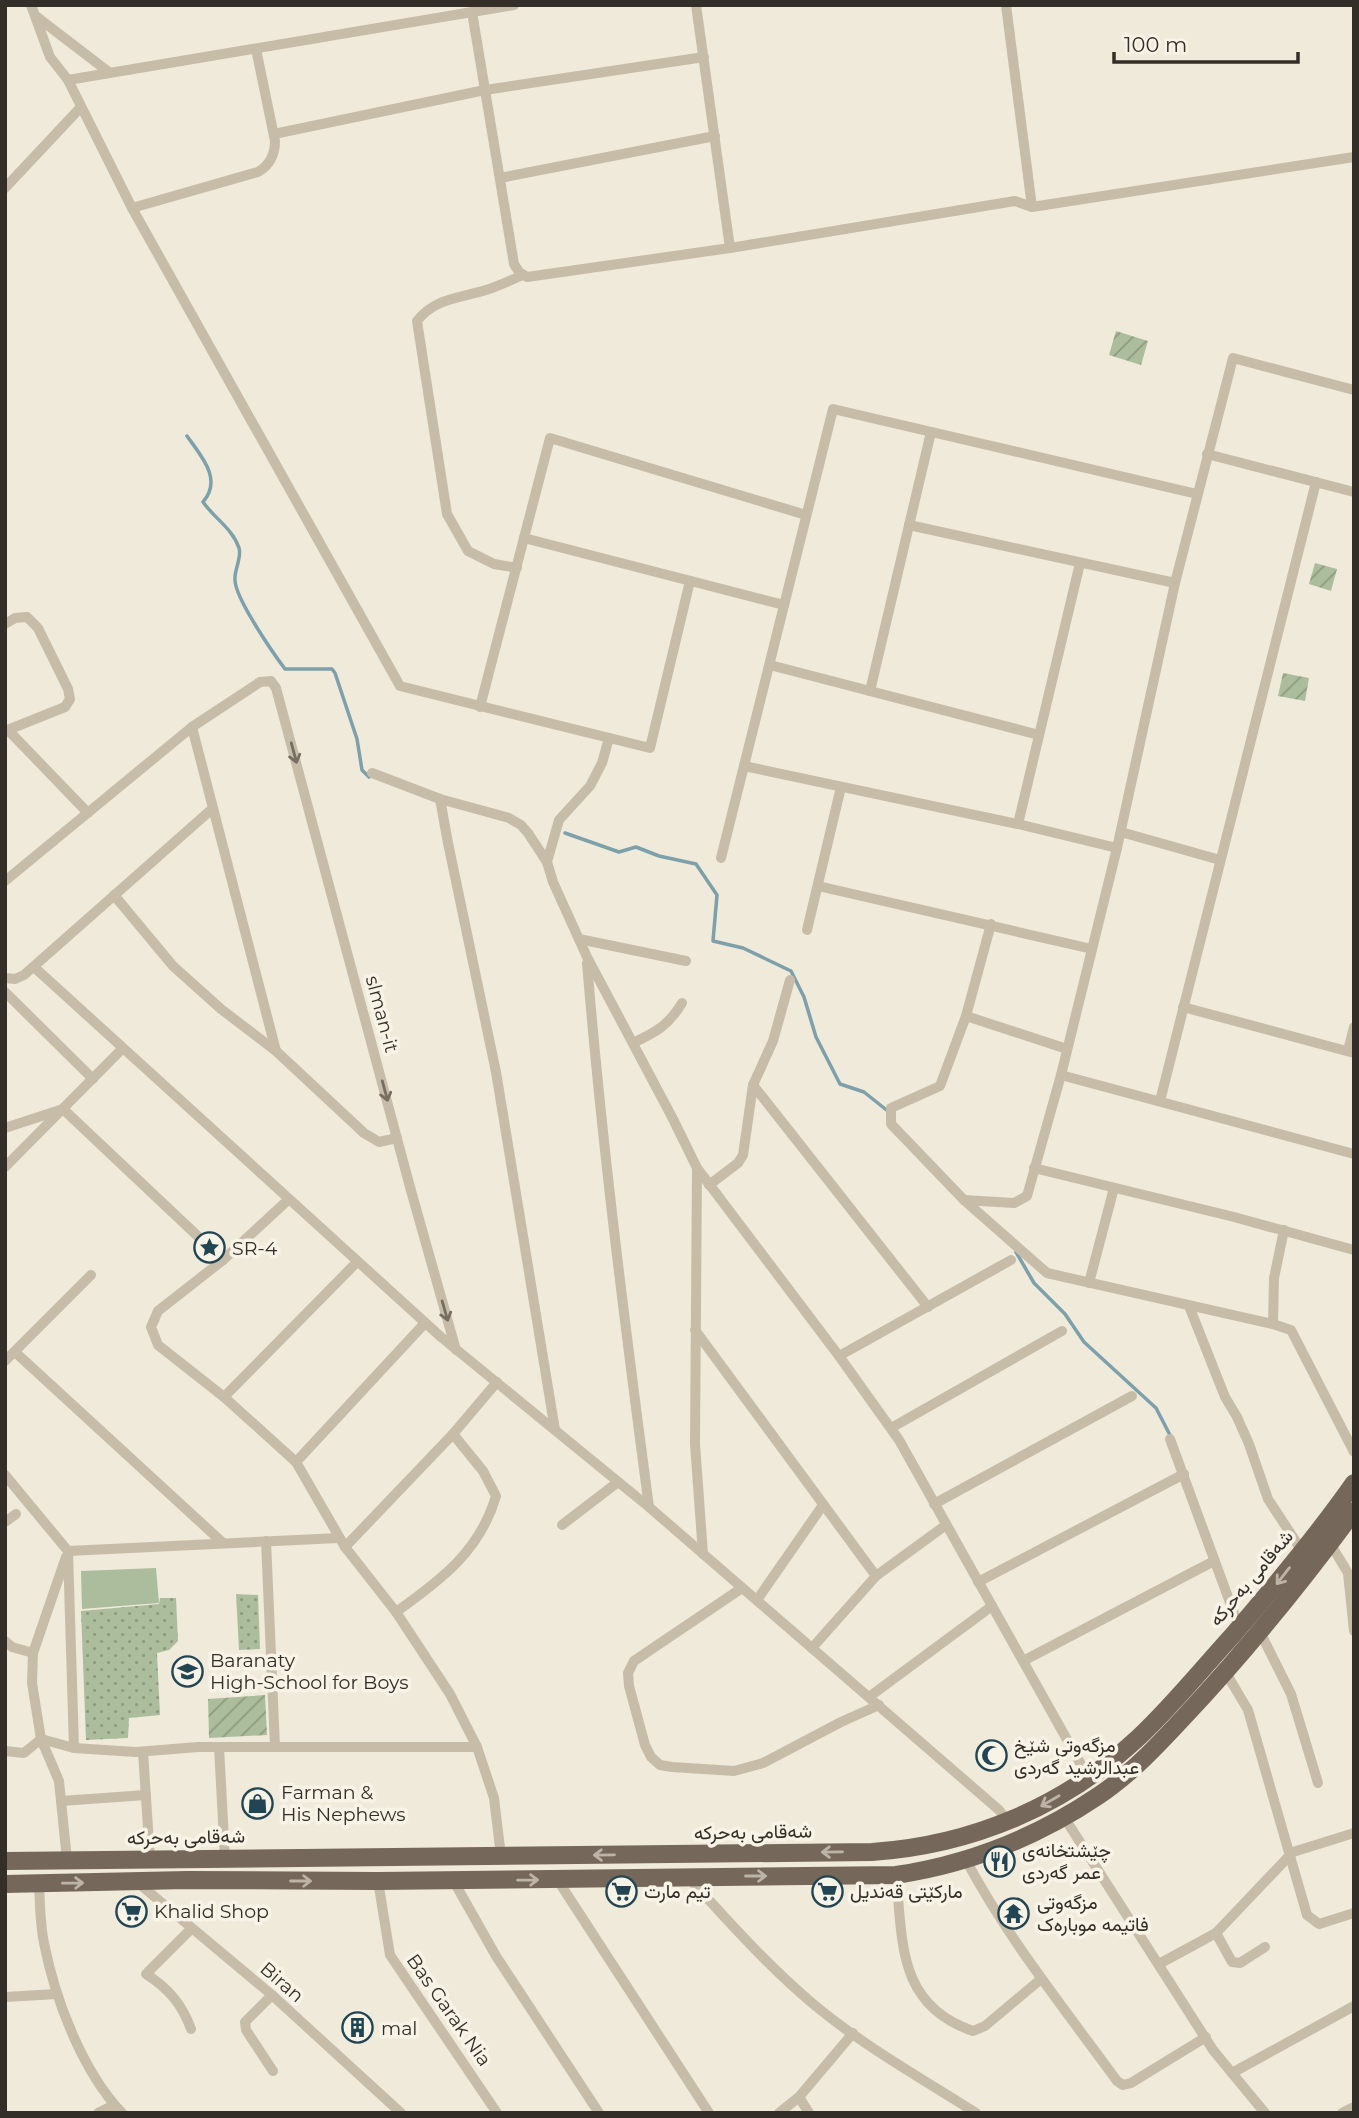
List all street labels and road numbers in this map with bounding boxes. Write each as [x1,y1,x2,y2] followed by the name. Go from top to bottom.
[361,973,403,1055] street label: slman-it
[1204,1525,1298,1631] street label: شەقامی بەحرکە
[694,1819,812,1845] street label: شەقامی بەحرکە
[127,1824,245,1850] street label: شەقامی بەحرکە
[402,1949,496,2071] street label: Bas Garak Nia
[255,1957,309,2007] street label: Biran

